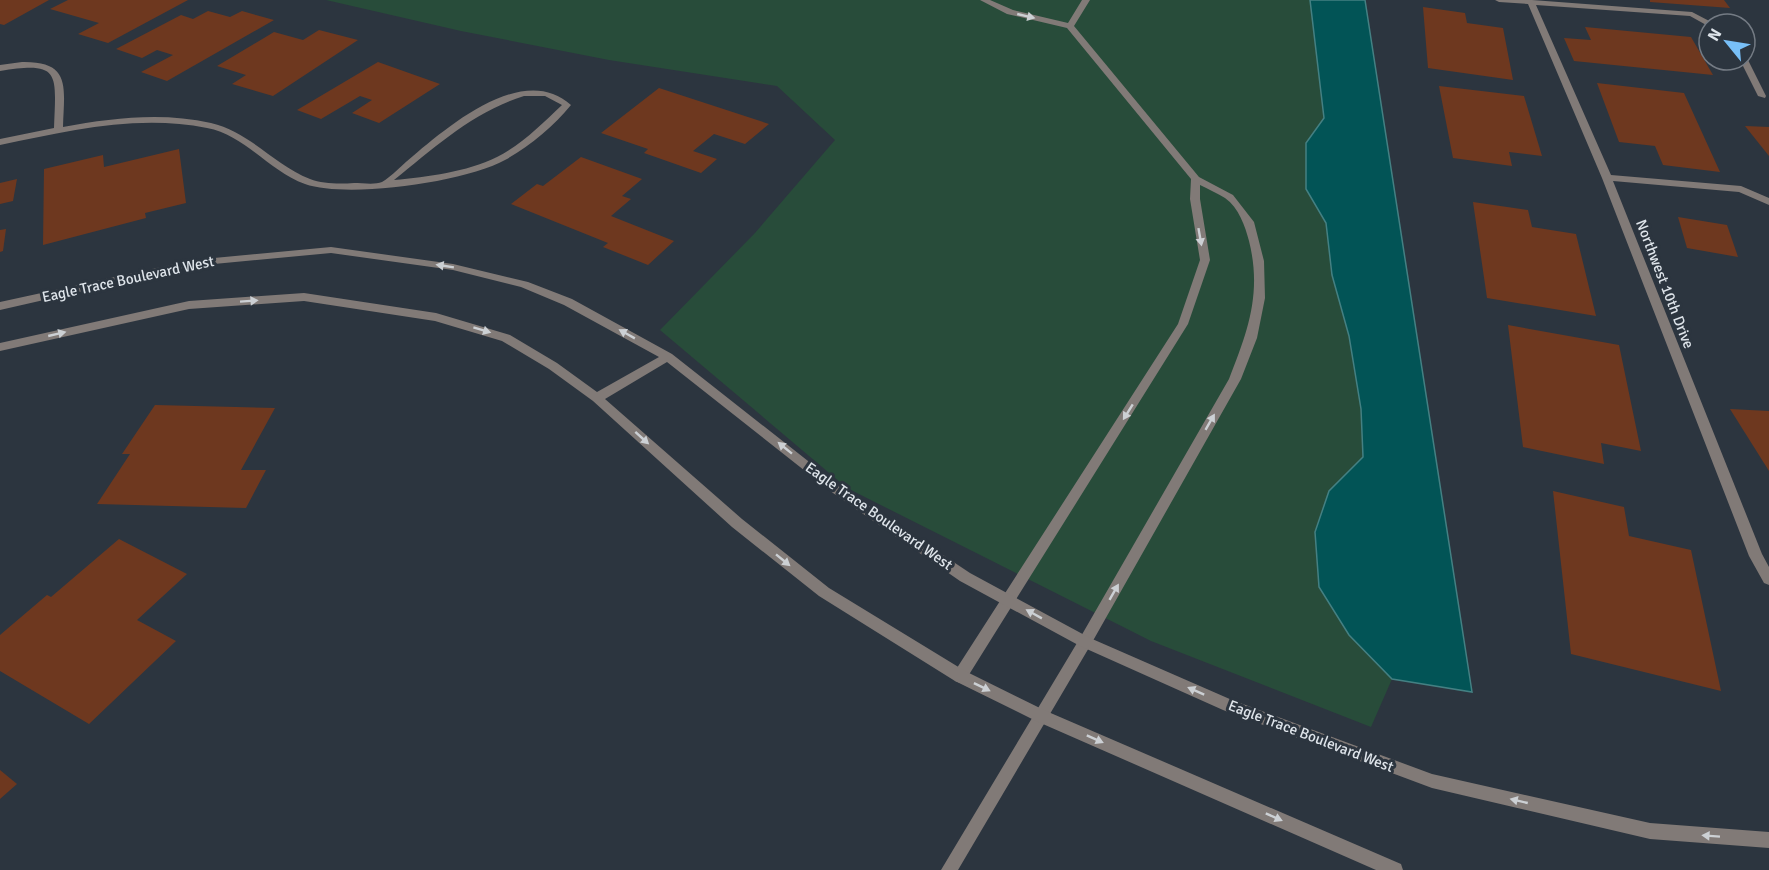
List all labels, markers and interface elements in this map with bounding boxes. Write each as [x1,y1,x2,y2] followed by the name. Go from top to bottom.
[1017,11,1035,21] one-way arrow
[1697,12,1757,72] north arrow
[1703,25,1726,45] text: N
[1632,217,1698,351] street label: Northwest 10th Drive
[1196,227,1205,246] one-way arrow
[40,252,216,306] street label: Eagle Trace Boulevard West
[436,262,455,271] one-way arrow
[239,296,258,305] one-way arrow
[473,326,491,336] one-way arrow
[48,329,66,339] one-way arrow
[618,329,635,339] one-way arrow
[1122,404,1133,420] one-way arrow
[1205,413,1215,430] one-way arrow
[635,431,650,445] one-way arrow
[777,442,792,454] one-way arrow
[802,458,956,574] street label: Eagle Trace Boulevard West
[775,553,791,566] one-way arrow
[1108,583,1118,600] one-way arrow
[1025,609,1042,619] one-way arrow
[974,682,991,691] one-way arrow
[1187,686,1205,696] one-way arrow
[1226,696,1396,776] street label: Eagle Trace Boulevard West
[1086,735,1104,744] one-way arrow
[1510,796,1528,806] one-way arrow
[1265,812,1283,822] one-way arrow
[1701,831,1720,840] one-way arrow

